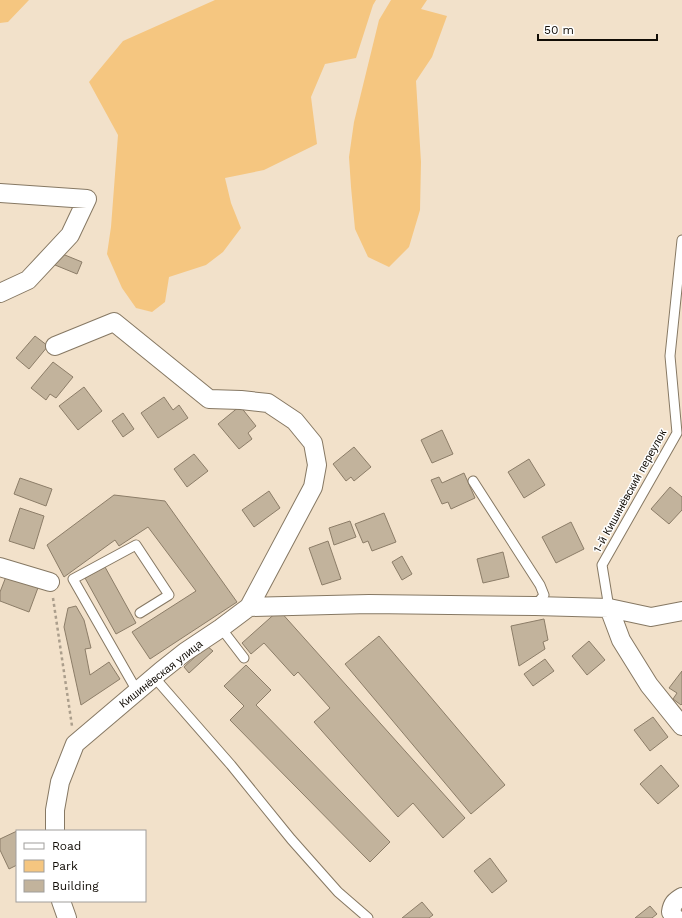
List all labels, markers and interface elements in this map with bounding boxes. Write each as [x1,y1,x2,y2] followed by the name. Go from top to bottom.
[538,16,657,42] scale bar
[544,23,574,37] text: 50 m
[591,427,669,555] street label: 1-й Кишинёвский переулок
[117,637,206,711] street label: Кишинёвская улица
[16,830,146,902] legend
[52,839,81,853] text: Road
[52,859,78,873] text: Park
[52,879,99,893] text: Building

